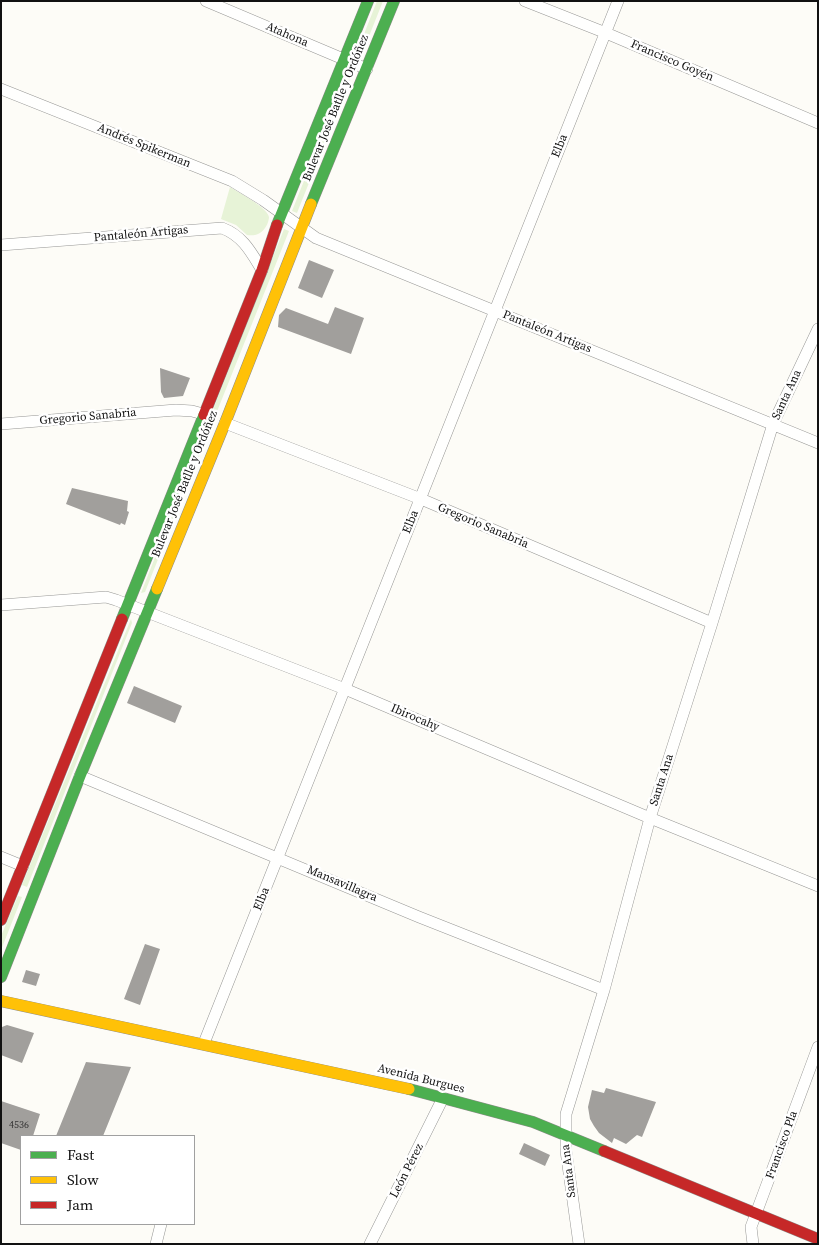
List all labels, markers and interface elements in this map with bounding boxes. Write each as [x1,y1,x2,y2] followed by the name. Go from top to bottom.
[264,20,310,50] street label: Atahona
[300,33,372,183] street label: Bulevar José Batlle y Ordóñez
[628,37,716,85] street label: Francisco Goyén
[95,121,193,171] street label: Andrés Spikerman
[549,132,571,160] street label: Elba
[93,223,189,245] street label: Pantaleón Artigas
[500,308,594,356] street label: Pantaleón Artigas
[769,368,805,422] street label: Santa Ana
[39,406,137,428] street label: Gregorio Sanabria
[149,409,221,559] street label: Bulevar José Batlle y Ordóñez
[435,500,531,552] street label: Gregorio Sanabria
[400,508,422,536] street label: Elba
[389,701,441,735] street label: Ibirocahy
[647,752,677,808] street label: Santa Ana
[305,863,379,905] street label: Mansavillagra
[251,885,273,913] street label: Elba
[376,1061,466,1097] street label: Avenida Burgues
[763,1109,801,1181] street label: Francisco Pla
[9,1119,29,1131] house number: 4536
[20,1135,195,1225] legend
[387,1141,427,1201] street label: León Pérez
[67,1144,94,1165] text: Fast
[559,1144,579,1198] street label: Santa Ana
[67,1169,99,1190] text: Slow
[67,1194,93,1215] text: Jam

